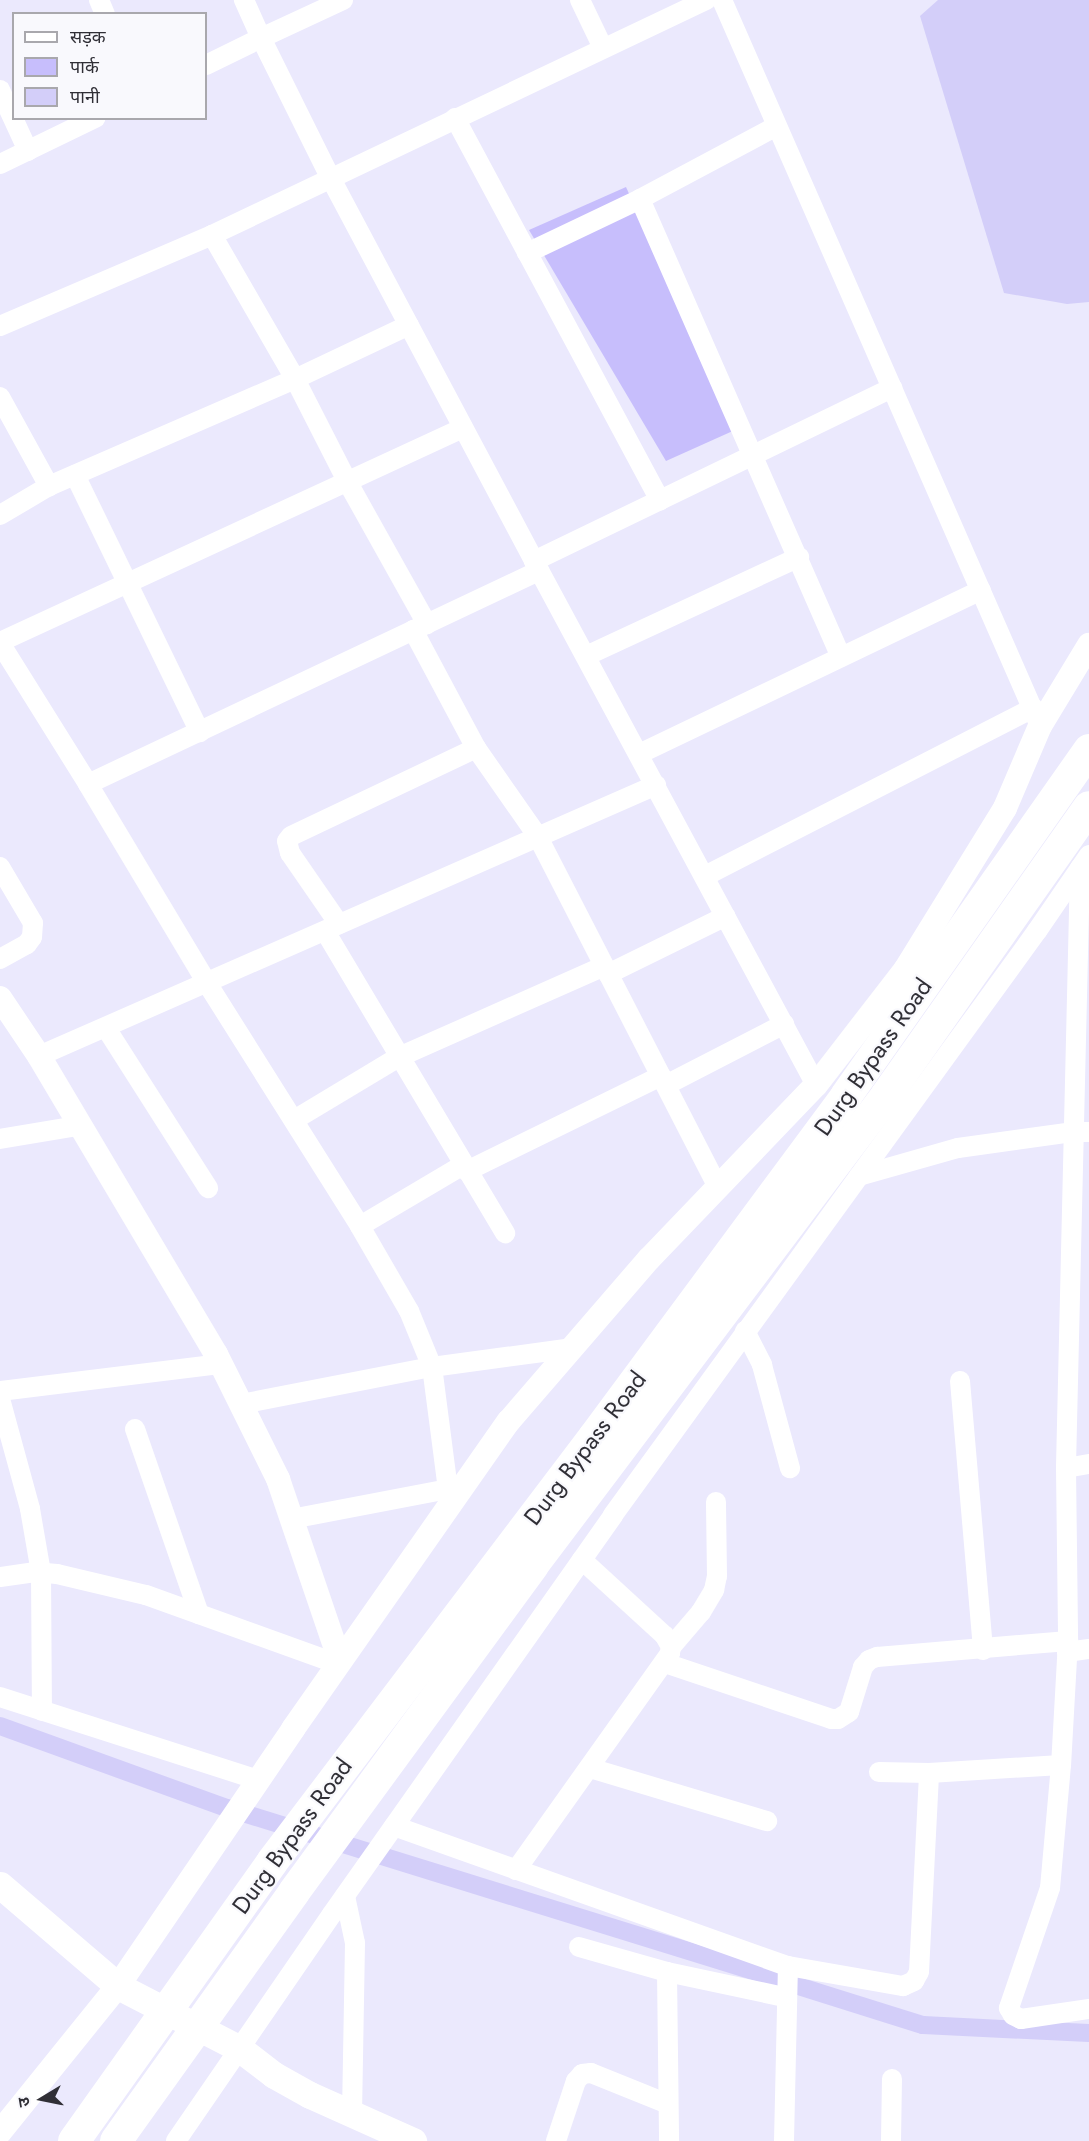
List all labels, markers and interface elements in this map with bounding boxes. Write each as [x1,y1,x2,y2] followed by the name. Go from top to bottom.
[12,12,207,120] legend
[70,24,106,50] text: सड़क
[70,54,99,80] text: पार्क
[70,84,100,110] text: पानी
[808,973,938,1141] street label: Durg Bypass Road
[518,1365,652,1531] street label: Durg Bypass Road
[226,1753,358,1919] street label: Durg Bypass Road
[12,2069,72,2129] north arrow
[12,2096,36,2109] text: उ

